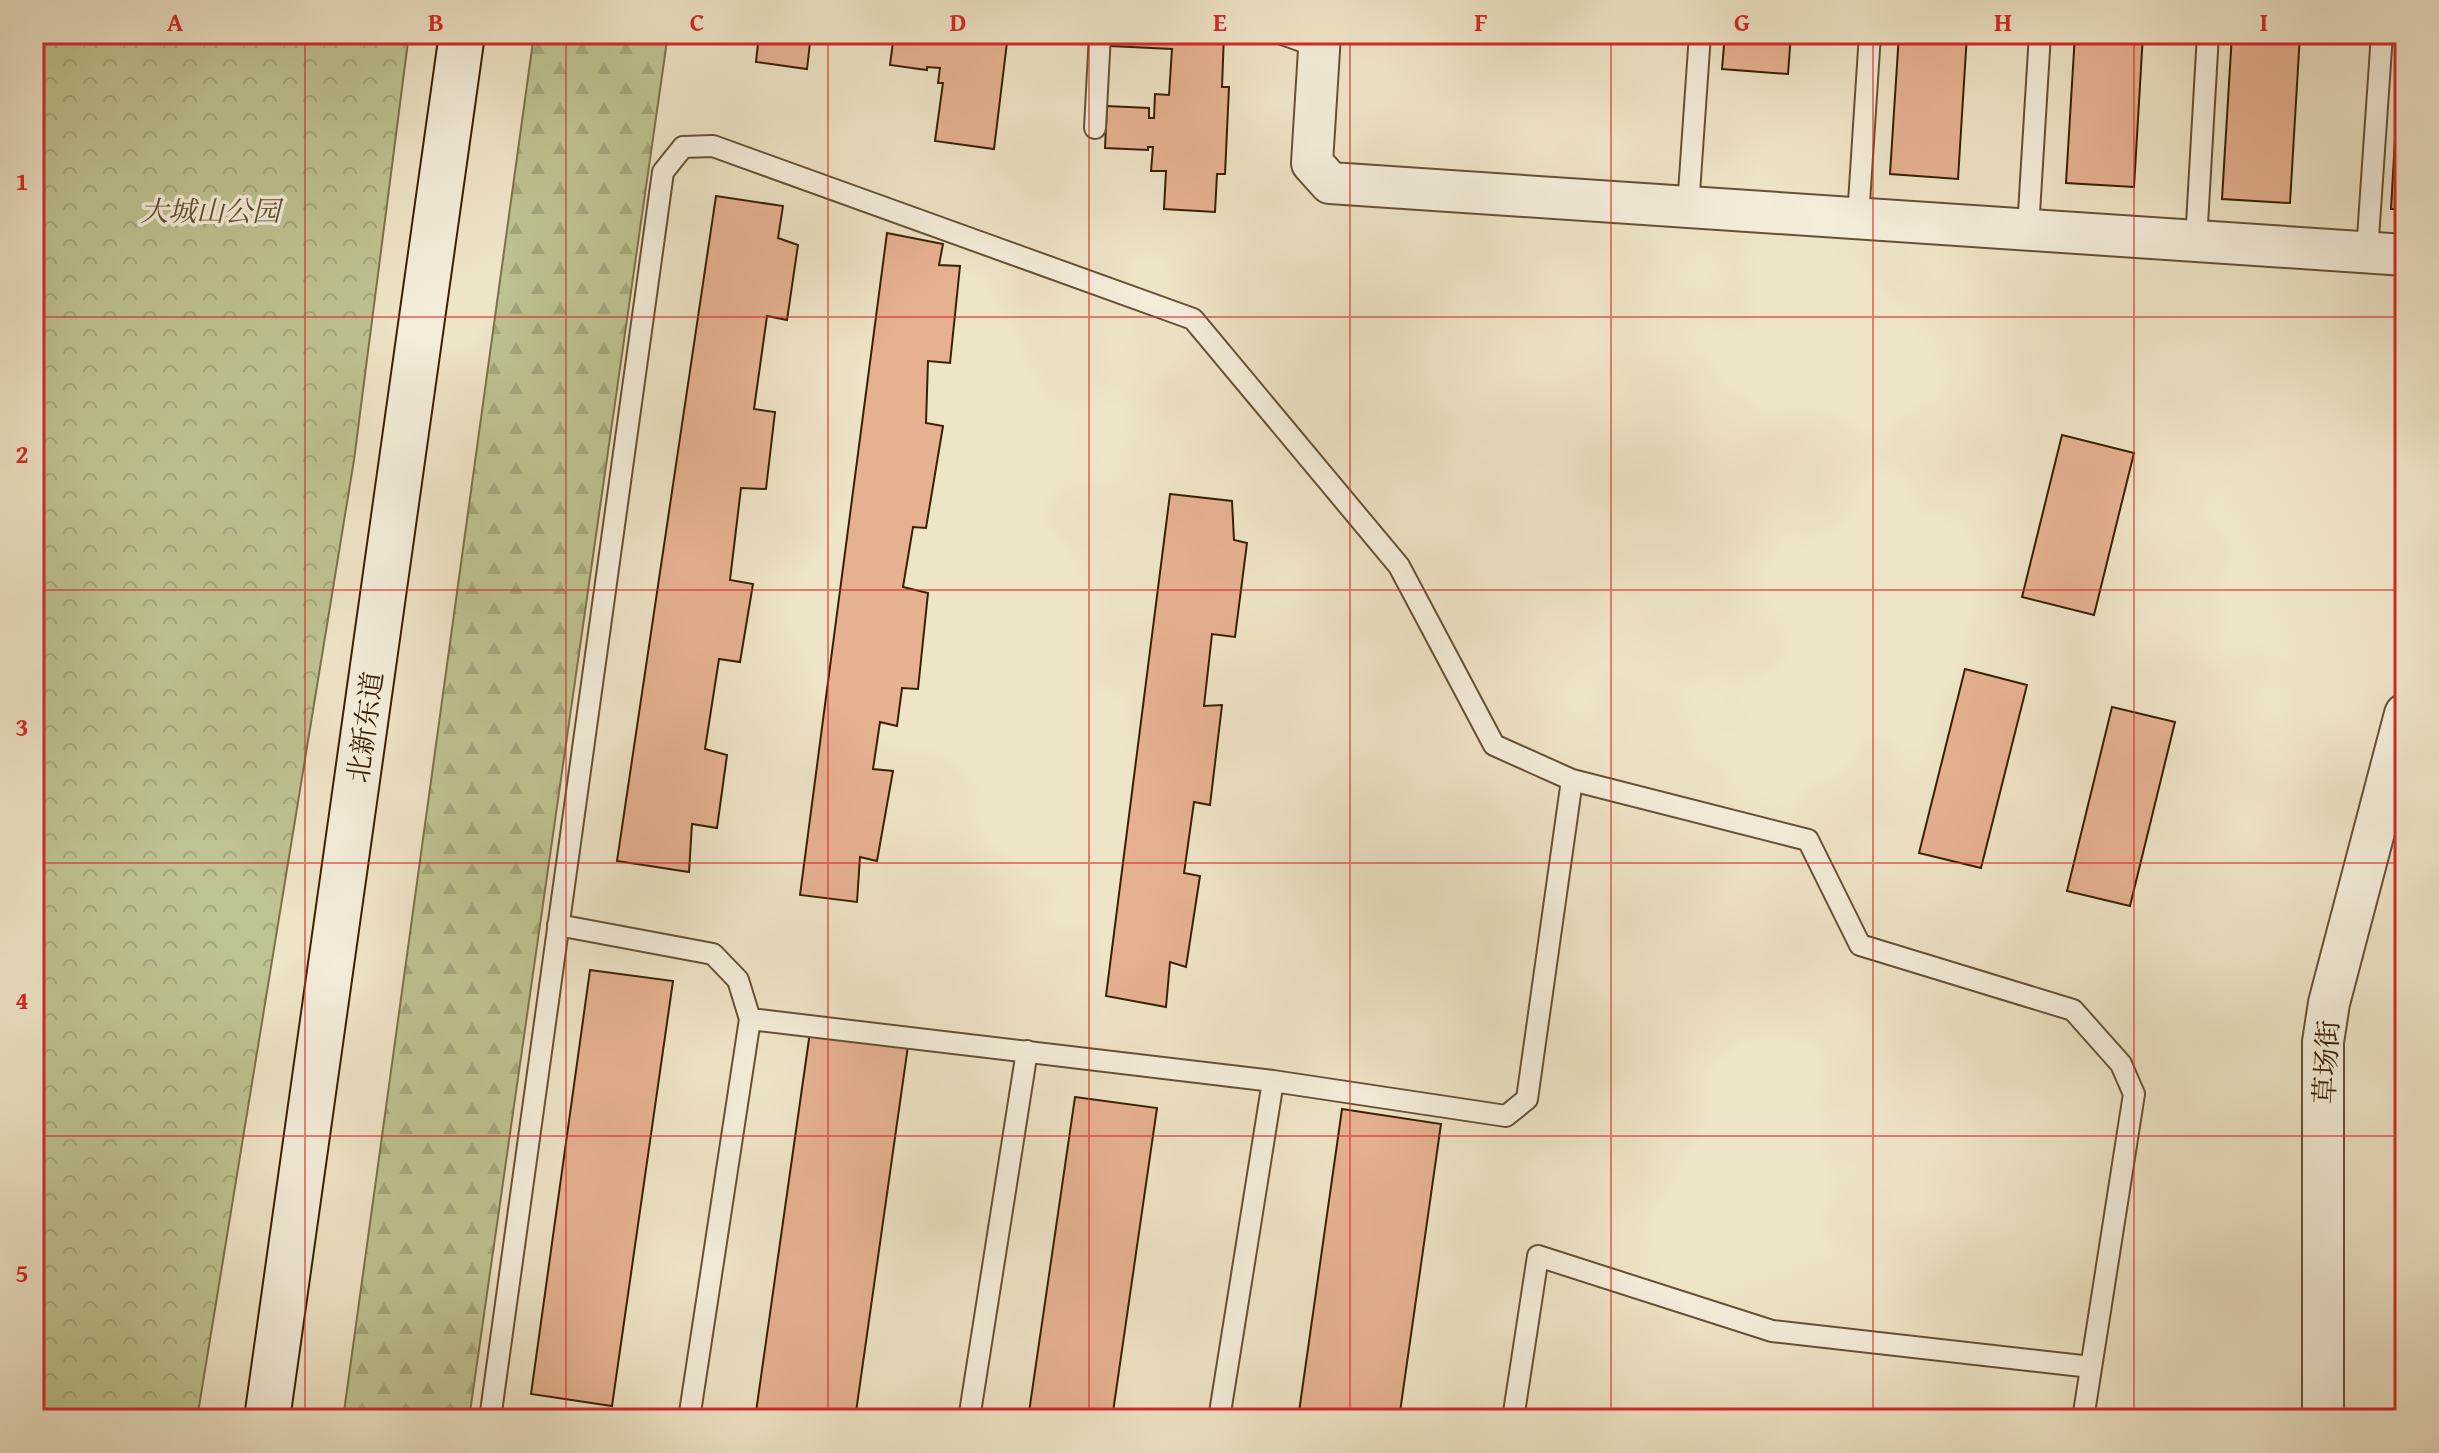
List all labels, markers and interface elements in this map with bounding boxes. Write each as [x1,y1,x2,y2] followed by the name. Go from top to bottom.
[167,2,184,41] text: A
[428,2,444,41] text: B
[690,2,704,41] text: C
[950,2,966,41] text: D
[1213,2,1227,41] text: E
[1474,2,1488,41] text: F
[1734,2,1750,41] text: G
[1994,2,2012,41] text: H
[2260,2,2268,41] text: I
[15,161,29,200] text: 1
[140,190,284,231] park label: 大城山公园
[15,434,29,473] text: 2
[336,669,393,785] street label: 北新东道
[15,707,29,746] text: 3
[15,980,29,1019] text: 4
[2303,1019,2348,1105] street label: 草场街
[15,1253,29,1292] text: 5

